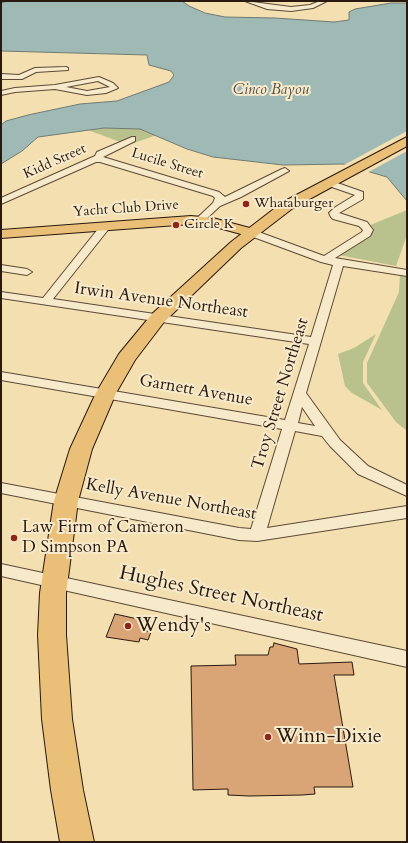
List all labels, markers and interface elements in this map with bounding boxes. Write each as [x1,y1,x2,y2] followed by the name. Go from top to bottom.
[233,82,309,100] water label: Cinco Bayou
[21,141,89,183] street label: Kidd Street
[129,145,205,183] street label: Lucile Street
[254,196,333,212] place label: Whataburger
[73,197,179,221] street label: Yacht Club Drive
[241,199,251,209] marker: Whataburger
[184,217,234,233] place label: Circle K
[171,220,181,230] marker: Circle K
[73,279,249,323] street label: Irwin Avenue Northeast
[248,316,314,472] street label: Troy Street Northeast
[138,371,254,411] street label: Garnett Avenue
[84,475,258,525] street label: Kelly Avenue Northeast
[22,518,184,558] place label: Law Firm of Cameron D Simpson PA
[9,533,19,543] marker: Law Firm of Cameron D Simpson PA
[117,562,325,628] street label: Hughes Street Northeast
[136,614,211,638] place label: Wendy's
[123,621,133,631] marker: Wendy's
[276,725,382,749] place label: Winn-Dixie
[263,732,273,742] marker: Winn-Dixie

